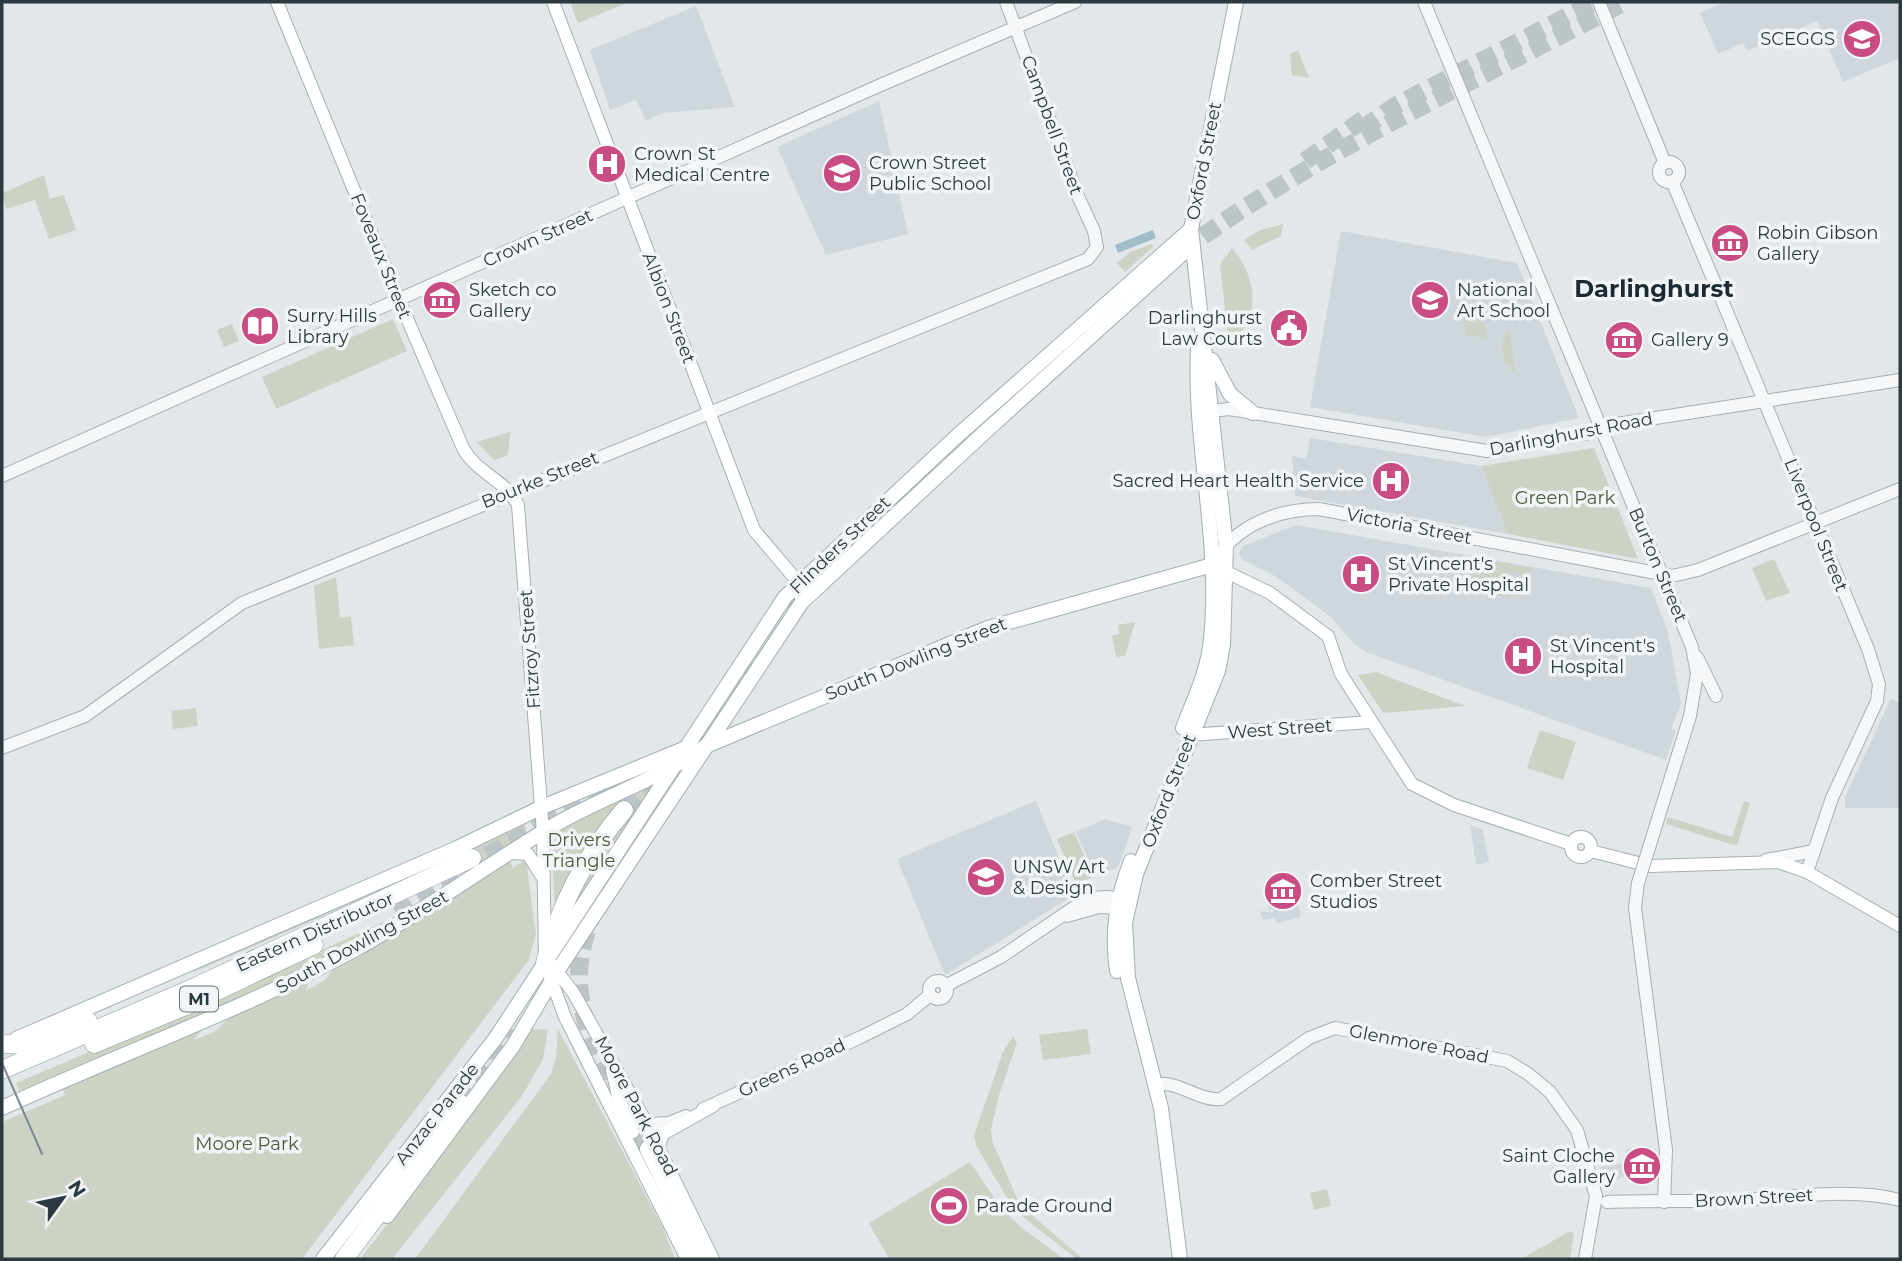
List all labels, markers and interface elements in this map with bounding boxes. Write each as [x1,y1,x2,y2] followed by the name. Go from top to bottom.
[1841,18,1883,60] school or university icon: SCEGGS
[1760,28,1835,50] place label: SCEGGS
[1017,52,1087,198] street label: Campbell Street
[1182,100,1226,222] street label: Oxford Street
[586,143,628,185] hospital icon: Crown St Medical Centre
[634,143,770,186] place label: Crown St Medical Centre
[821,152,863,194] school or university icon: Crown Street Public School
[869,152,991,195] place label: Crown Street Public School
[346,190,416,322] street label: Foveaux Street
[480,204,596,272] street label: Crown Street
[1709,222,1751,264] museum icon: Robin Gibson Gallery
[1757,222,1878,265] place label: Robin Gibson Gallery
[638,249,700,367] street label: Albion Street
[1574,274,1734,303] district label: Darlinghurst
[421,279,463,321] museum icon: Sketch co Gallery
[469,279,556,322] place label: Sketch co Gallery
[1409,279,1451,321] school or university icon: National Art School
[1457,279,1550,322] place label: National Art School
[239,305,281,347] library icon: Surry Hills Library
[287,305,377,348] place label: Surry Hills Library
[1148,307,1262,350] place label: Darlinghurst Law Courts
[1268,307,1310,349] public building icon: Darlinghurst Law Courts
[1603,319,1645,361] museum icon: Gallery 9
[1651,329,1729,351] place label: Gallery 9
[1487,407,1655,461] street label: Darlinghurst Road
[478,446,602,514] street label: Bourke Street
[1779,455,1853,595] street label: Liverpool Street
[1370,460,1412,502] hospital icon: Sacred Heart Health Service
[1112,470,1364,492] place label: Sacred Heart Health Service
[1515,487,1616,509] park label: Green Park
[785,491,895,599] street label: Flinders Street
[1344,503,1474,549] street label: Victoria Street
[1624,504,1692,626] street label: Burton Street
[1340,553,1382,595] hospital icon: St Vincent's Private Hospital
[1388,553,1529,596] place label: St Vincent's Private Hospital
[515,589,545,709] street label: Fitzroy Street
[822,613,1010,705] street label: South Dowling Street
[1502,635,1544,677] hospital icon: St Vincent's Hospital
[1550,635,1655,678] place label: St Vincent's Hospital
[1227,714,1333,744] street label: West Street
[1137,731,1201,851] street label: Oxford Street
[543,829,616,872] park label: Drivers Triangle
[965,856,1007,898] school or university icon: UNSW Art & Design
[1013,856,1105,899] place label: UNSW Art & Design
[1262,870,1304,912] museum icon: Comber Street Studios
[1310,870,1442,913] place label: Comber Street Studios
[272,885,452,999] street label: South Dowling Street
[233,887,397,977] street label: Eastern Distributor
[180,987,218,1012] road number: M1
[1347,1020,1491,1068] street label: Glenmore Road
[590,1032,682,1180] street label: Moore Park Road
[735,1034,849,1102] street label: Greens Road
[390,1059,484,1169] street label: Anzac Parade
[195,1133,299,1155] park label: Moore Park
[1502,1145,1615,1188] place label: Saint Cloche Gallery
[1621,1145,1663,1187] museum icon: Saint Cloche Gallery
[28,1163,98,1233] north arrow
[63,1176,91,1202] text: N
[1694,1184,1814,1212] street label: Brown Street
[928,1185,970,1227] sports icon: Parade Ground
[976,1195,1113,1217] place label: Parade Ground

